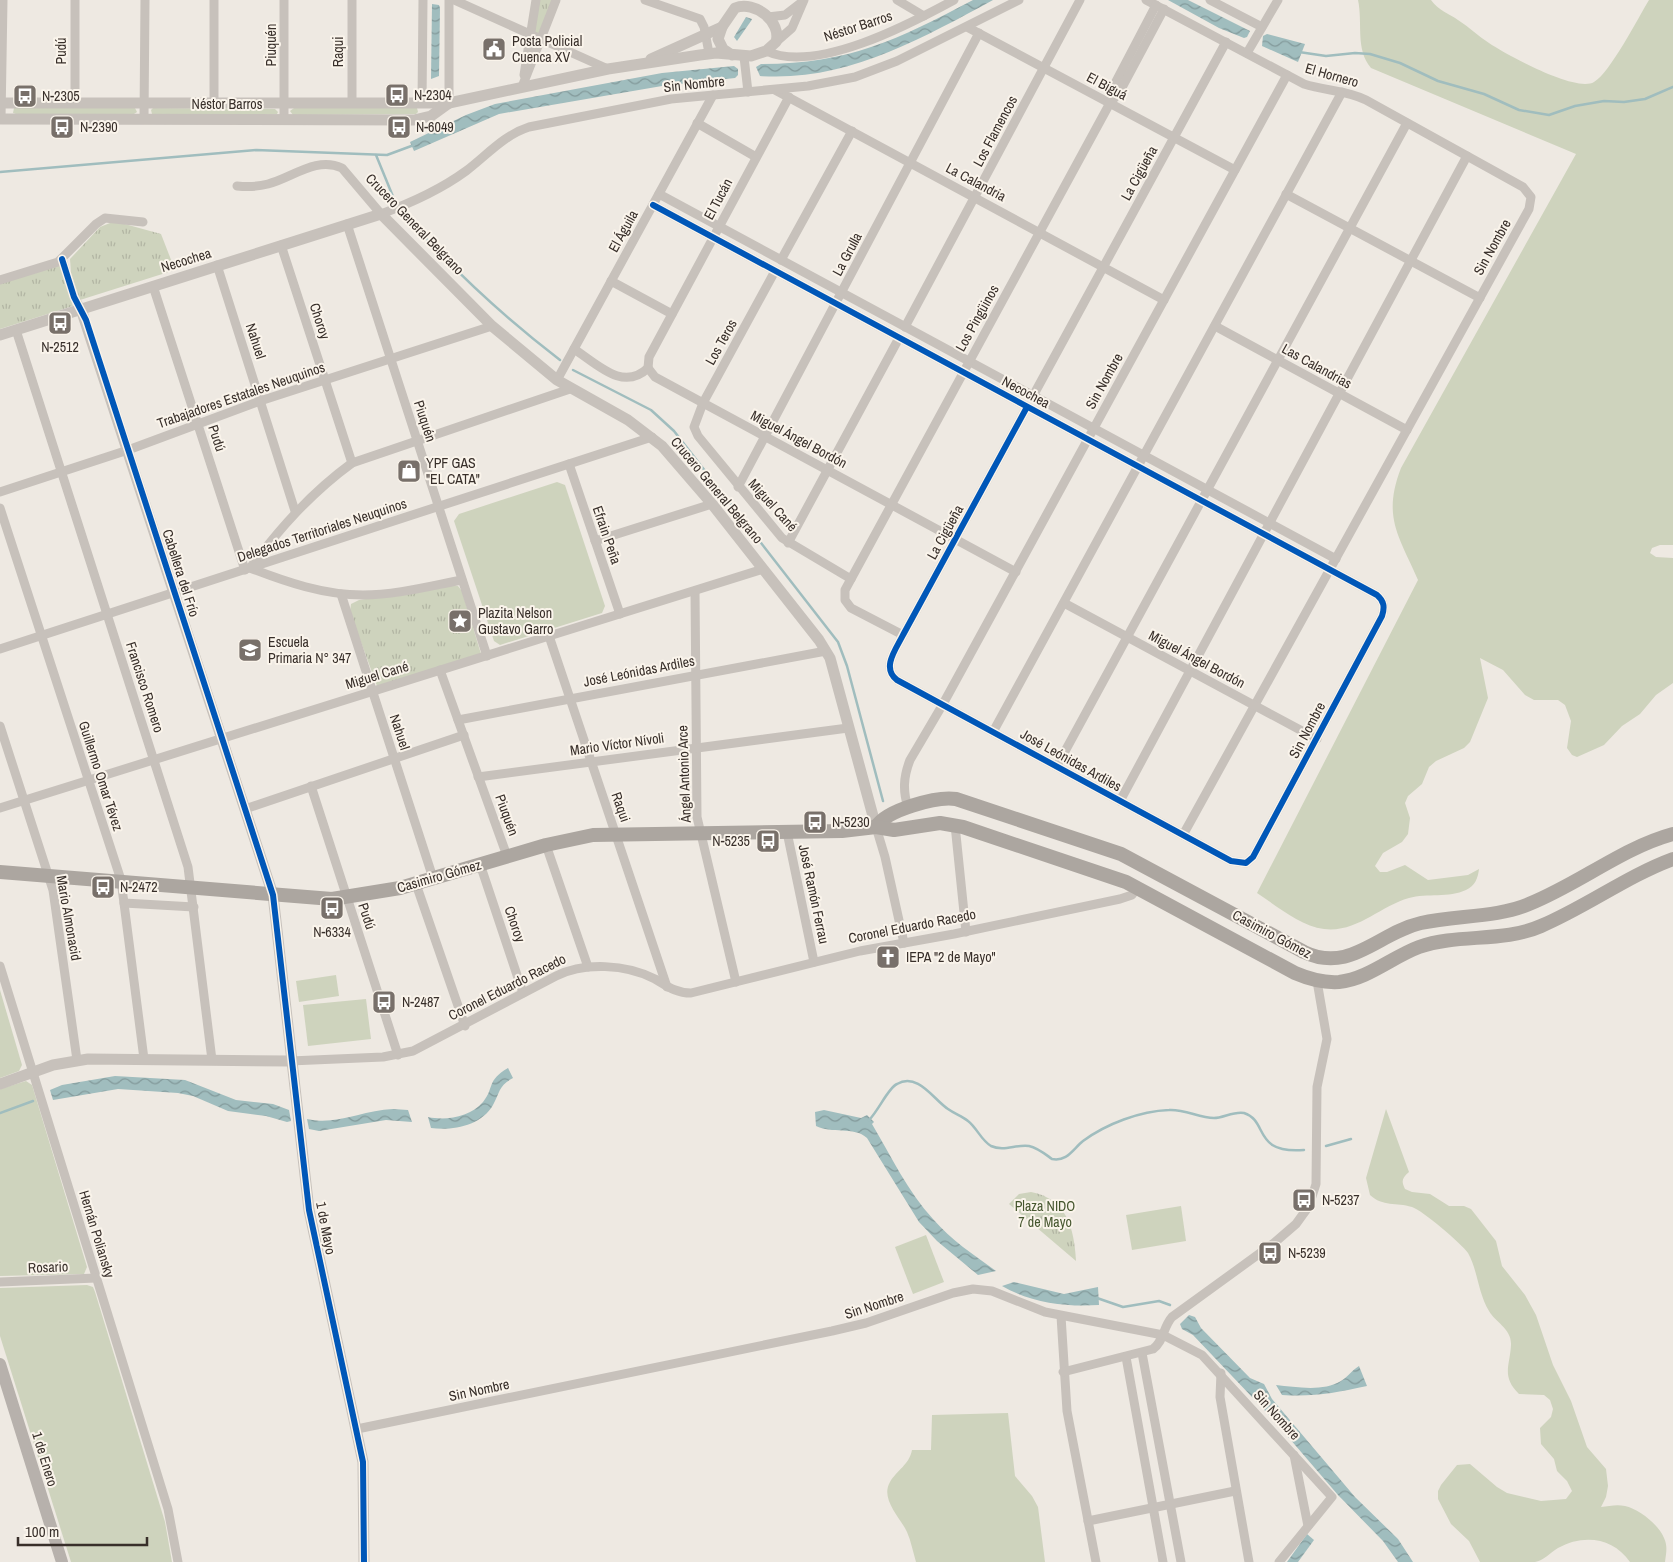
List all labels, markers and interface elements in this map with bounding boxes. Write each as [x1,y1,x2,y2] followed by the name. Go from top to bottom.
[822,6,895,46] street label: Néstor Barros
[262,24,280,66] street label: Piuquén
[512,32,582,66] place label: Posta Policial Cuenca XV
[481,36,507,62] public building icon: Posta Policial Cuenca XV
[329,37,347,67] street label: Raqui
[52,38,70,64] street label: Pudú
[1303,59,1361,91] street label: El Hornero
[1084,68,1131,104] street label: El Biguá
[663,72,725,96] street label: Sin Nombre
[384,82,410,108] bus stop icon: N-2304
[12,83,38,109] bus stop icon: N-2305
[414,86,452,104] place label: N-2304
[42,87,80,105] place label: N-2305
[969,92,1021,170] street label: Los Flamencos
[192,95,263,113] street label: Néstor Barros
[49,114,75,140] bus stop icon: N-2390
[386,114,412,140] bus stop icon: N-6049
[80,118,118,136] place label: N-2390
[416,118,454,136] place label: N-6049
[1117,142,1162,203] street label: La Cigüeña
[943,159,1010,206] street label: La Calandria
[362,170,468,278] street label: Crucero General Belgrano
[700,175,736,223] street label: El Tucán
[604,206,642,255] street label: El Águila
[1469,216,1515,278] street label: Sin Nombre
[828,229,866,279] street label: La Grulla
[159,244,214,276] street label: Necochea
[951,281,1003,354] street label: Los Pingüinos
[306,301,334,342] street label: Choroy
[47,310,73,336] bus stop icon: N-2512
[701,316,741,368] street label: Los Teros
[242,321,270,361] street label: Nahuel
[41,338,79,356] place label: N-2512
[1279,339,1355,393] street label: Las Calandrias
[1081,350,1127,412] street label: Sin Nombre
[155,358,328,432] street label: Trabajadores Estatales Neuquinos
[999,372,1054,412] street label: Necochea
[410,398,440,444] street label: Piuquén
[748,406,850,472] street label: Miguel Ángel Bordón
[204,422,230,454] street label: Pudú
[667,433,767,547] street label: Crucero General Belgrano
[426,454,480,488] place label: YPF GAS "EL CATA"
[396,458,422,484] shop icon: YPF GAS "EL CATA"
[745,475,801,535] street label: Miguel Cané
[235,494,409,566] street label: Delegados Territoriales Neuquinos
[923,501,968,562] street label: La Cigüeña
[589,503,626,567] street label: Efrain Peña
[158,527,204,619] street label: Cabellera del Frío
[478,604,553,638] place label: Plazita Nelson Gustavo Garro
[447,608,473,634] place icon: Plazita Nelson Gustavo Garro
[1146,626,1248,692] street label: Miguel Ángel Bordón
[268,633,351,667] place label: Escuela Primaria N° 347
[237,637,263,663] school or university icon: Escuela Primaria N° 347
[122,639,168,735] street label: Francisco Romero
[582,651,696,691] street label: José Leónidas Ardiles
[343,657,411,693] street label: Miguel Cané
[1285,699,1329,761] street label: Sin Nombre
[386,712,414,752] street label: Nahuel
[75,719,127,834] street label: Guillermo Omar Tévez
[673,725,695,824] street label: Ángel Antonio Arce
[1017,725,1125,795] street label: José Leónidas Ardiles
[569,728,665,760] street label: Mario Víctor Nívoli
[608,790,634,824] street label: Raqui
[491,792,523,838] street label: Piuquén
[802,809,828,835] bus stop icon: N-5230
[832,813,870,831] place label: N-5230
[755,828,781,854] bus stop icon: N-5235
[712,832,750,850] place label: N-5235
[795,843,833,945] street label: José Ramón Ferrau
[395,855,483,897] street label: Casimiro Gómez
[53,874,85,962] street label: Mario Almonacid
[90,874,116,900] bus stop icon: N-2472
[120,878,158,896] place label: N-2472
[319,895,345,921] bus stop icon: N-6334
[354,900,380,932] street label: Pudú
[500,904,530,945] street label: Choroy
[847,905,977,947] street label: Coronel Eduardo Racedo
[1229,906,1315,962] street label: Casimiro Gómez
[313,923,351,941] place label: N-6334
[875,944,901,970] church icon: IEPA "2 de Mayo"
[906,948,996,966] place label: IEPA "2 de Mayo"
[445,950,569,1024] street label: Coronel Eduardo Racedo
[371,989,397,1015] bus stop icon: N-2487
[402,993,440,1011] place label: N-2487
[1291,1187,1317,1213] bus stop icon: N-5237
[75,1188,119,1280] street label: Hernán Poliansky
[1322,1191,1360,1209] place label: N-5237
[1015,1197,1075,1231] park label: Plaza NIDO 7 de Mayo
[312,1200,340,1256] street label: 1 de Mayo
[1257,1240,1283,1266] bus stop icon: N-5239
[1288,1244,1326,1262] place label: N-5239
[28,1257,68,1277] street label: Rosario
[842,1287,906,1323] street label: Sin Nombre
[447,1375,511,1405] street label: Sin Nombre
[1250,1386,1304,1444] street label: Sin Nombre
[28,1430,62,1488] street label: 1 de Enero
[18,1514,146,1546] scale bar
[25,1521,59,1542] text: 100 m

